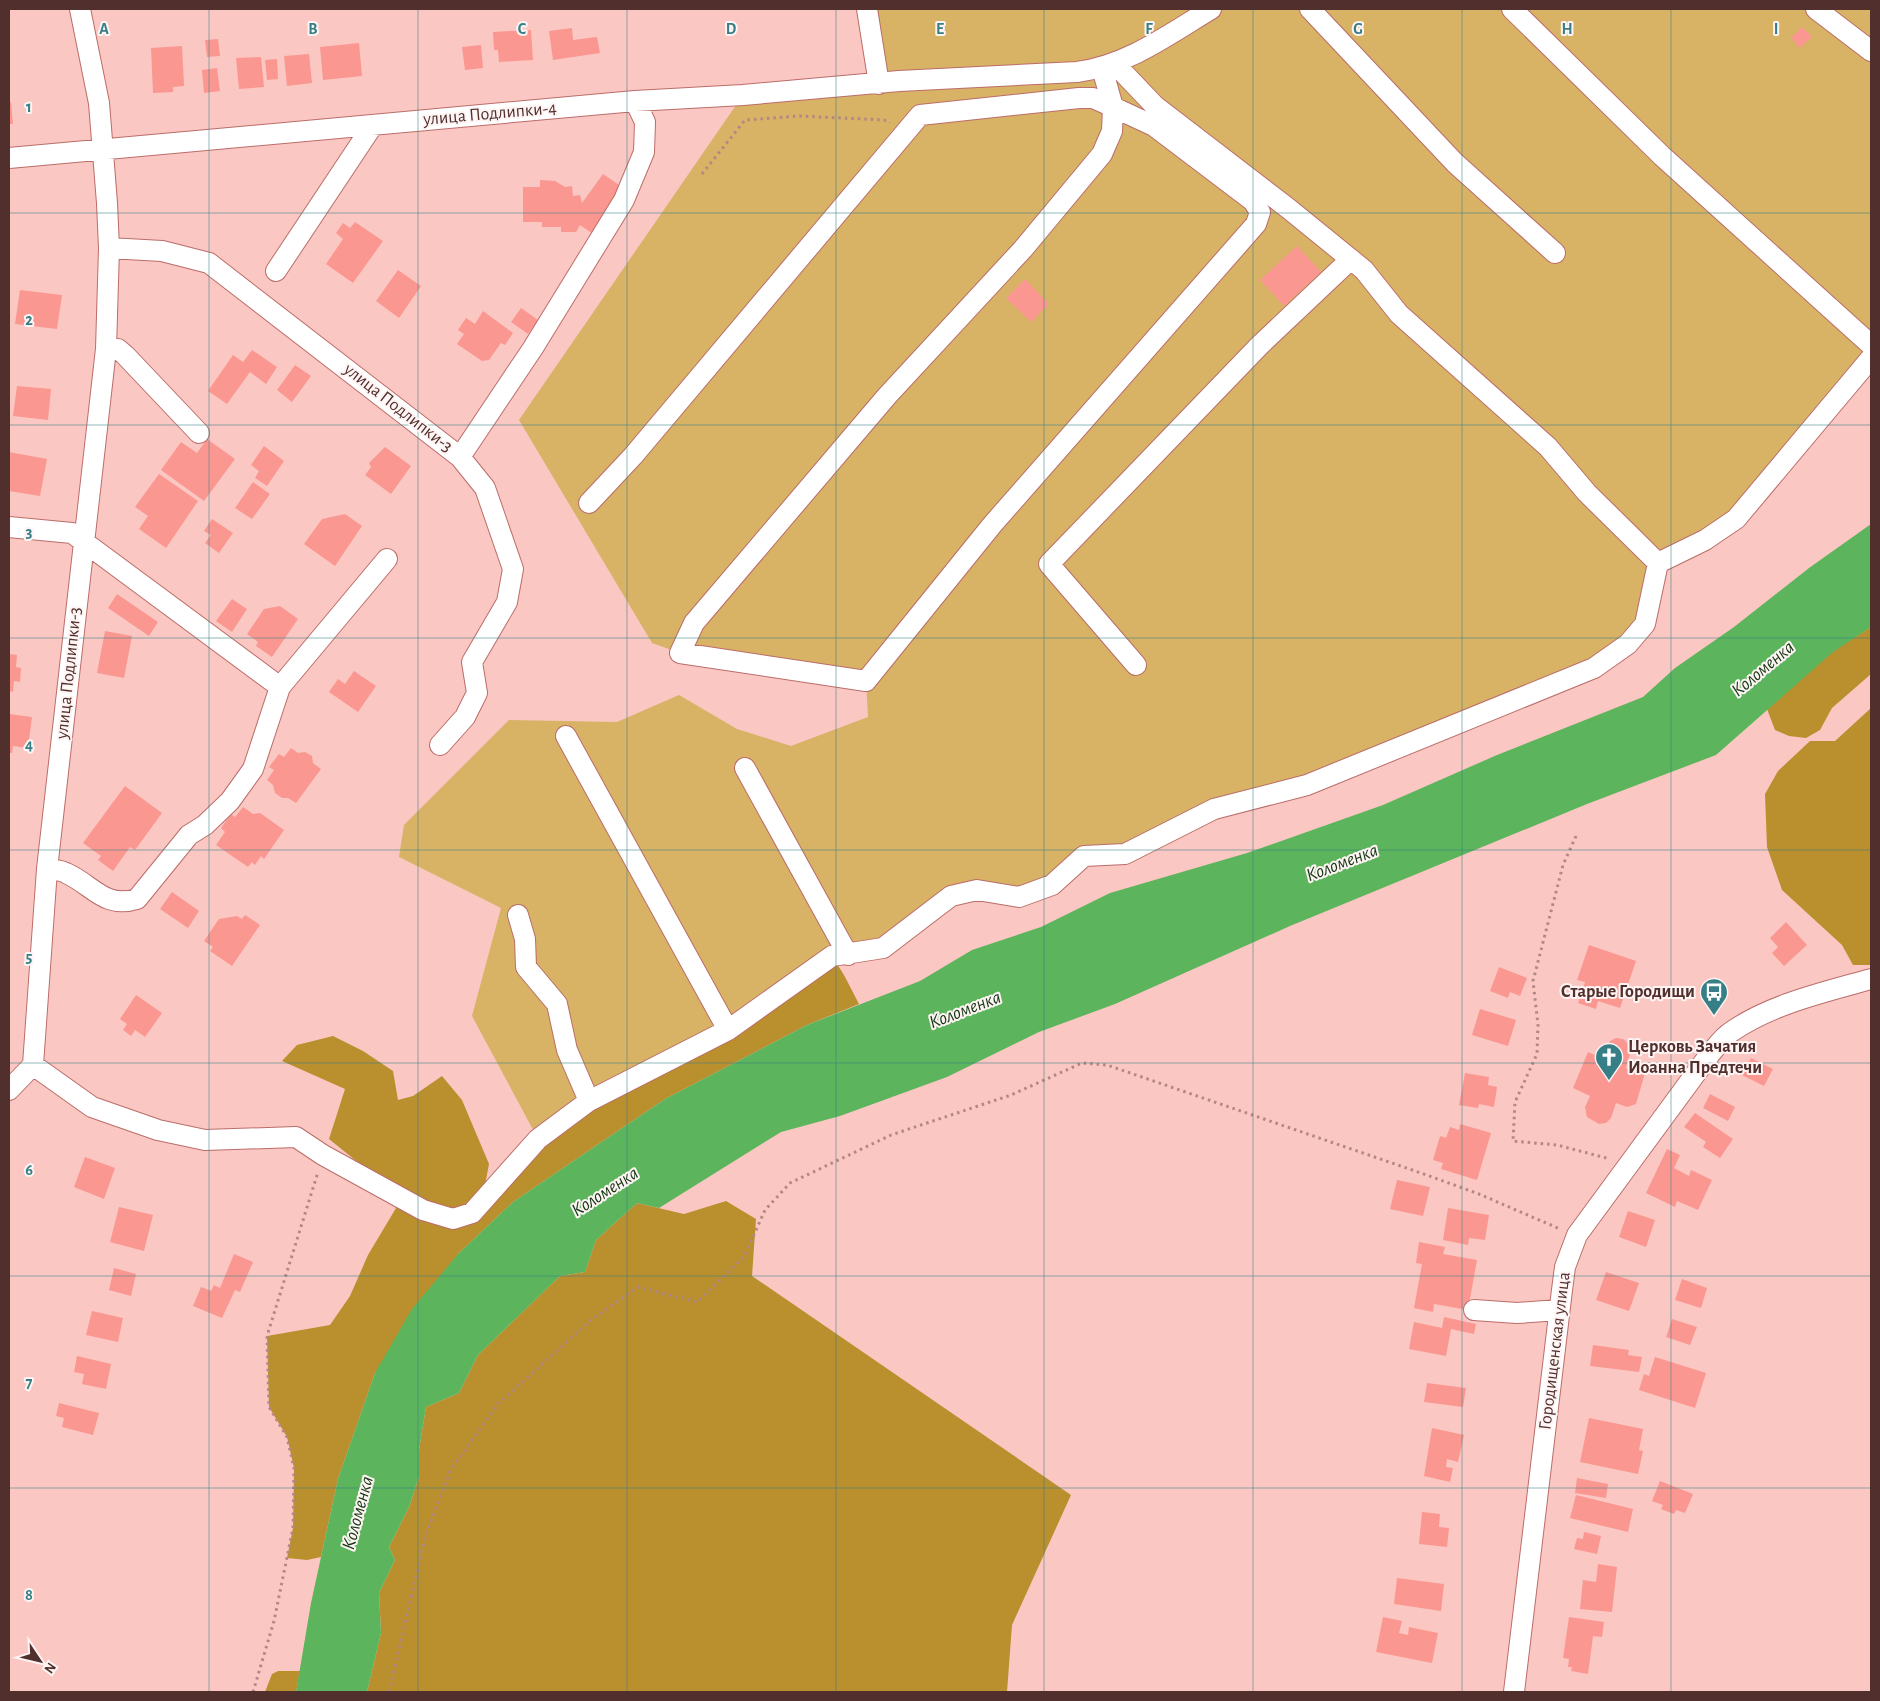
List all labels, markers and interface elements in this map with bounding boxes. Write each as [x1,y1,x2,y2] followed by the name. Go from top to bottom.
[99,21,109,37] text: A
[308,21,318,37] text: B
[518,21,527,37] text: C
[726,21,737,37] text: D
[936,21,944,37] text: E
[1145,21,1153,37] text: F
[1353,21,1363,37] text: G
[1561,21,1573,37] text: H
[1774,21,1778,37] text: I
[26,99,32,115] text: 1
[422,99,558,129] street label: улица Подлипки-4
[25,312,33,328] text: 2
[339,359,456,456] street label: улица Подлипки-3
[26,524,33,540] text: 3
[53,606,85,741] street label: улица Подлипки-3
[1728,638,1798,700] water label: Коломенка
[25,737,33,753] text: 4
[1304,841,1380,885] water label: Коломенка
[26,949,33,965] text: 5
[1699,977,1729,1016] bus stop icon: Старые Городищи
[1561,983,1695,1001] place label: Старые Городищи
[927,988,1003,1032] water label: Коломенка
[1628,1038,1762,1077] place label: Церковь Зачатия Иоанна Предтечи
[1594,1042,1624,1081] church icon: Церковь Зачатия Иоанна Предтечи
[25,1162,33,1178] text: 6
[568,1164,642,1220] water label: Коломенка
[1536,1271,1574,1431] street label: Городищенская улица
[26,1375,33,1391] text: 7
[339,1474,377,1552] water label: Коломенка
[25,1587,33,1603] text: 8
[15,1636,65,1686] north arrow
[41,1660,58,1676] text: N

